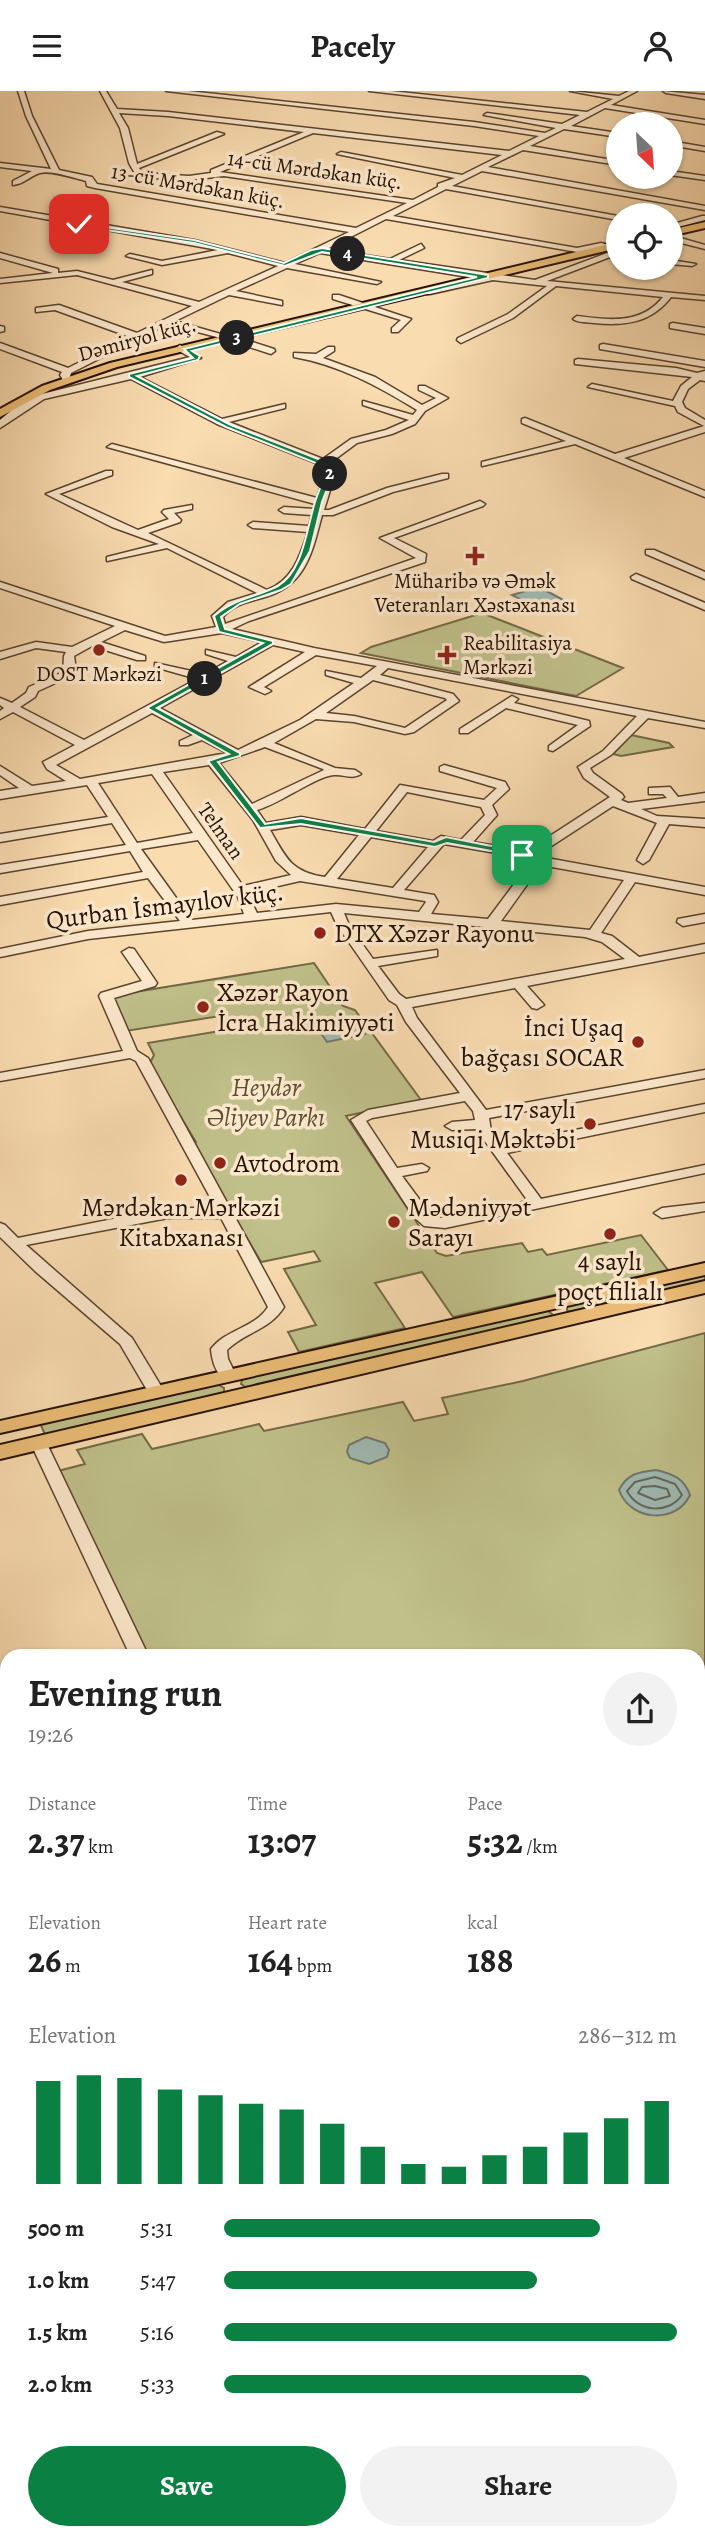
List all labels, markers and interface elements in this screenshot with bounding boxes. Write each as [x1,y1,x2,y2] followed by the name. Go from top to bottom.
[310,24,395,68] text: Pacely
[28,27,66,65] icon: menu
[639,27,677,65] icon: person
[606,112,682,189] north arrow
[606,112,683,280] map controls
[226,144,404,196] street label: 14-cü Mərdəkan küç.
[109,157,287,215] street label: 13-cü Mərdəkan küç.
[49,194,109,254] pin
[606,203,683,280] button: locate
[60,205,98,243] icon: check
[330,237,366,271] pin: 4
[343,240,352,266] text: 4
[75,310,199,368] street label: Dəmiryol küç.
[219,321,254,355] pin: 3
[232,324,241,350] text: 3
[312,457,348,491] pin: 2
[325,460,334,486] text: 2
[465,546,485,566] marker: Müharibə və Əmək Veteranları Xəstəxanası
[373,567,576,619] place label: Müharibə və Əmək Veteranları Xəstəxanası
[463,629,572,681] place label: Reabilitasiya Mərkəzi
[91,642,107,658] marker: DOST Mərkəzi
[437,645,457,665] marker: Reabilitasiya Mərkəzi
[36,660,162,688] place label: DOST Mərkəzi
[188,661,222,697] pin: 1
[201,665,208,691] text: 1
[191,797,251,865] street label: Telman
[492,825,552,885] pin
[503,836,541,874] icon: arrive
[44,874,286,938] street label: Qurban İsmayılov küç.
[334,916,535,951] place label: DTX Xəzər Rayonu
[312,925,328,941] marker: DTX Xəzər Rayonu
[217,975,395,1040] place label: Xəzər Rayon İcra Hakimiyyəti
[195,999,211,1015] marker: Xəzər Rayon İcra Hakimiyyəti
[461,1010,624,1075] place label: İnci Uşaq bağçası SOCAR
[630,1034,646,1050] marker: İnci Uşaq bağçası SOCAR
[207,1070,325,1135] park label: Heydər Əliyev Parkı
[410,1092,576,1157] place label: 17 saylı Musiqi Məktəbi
[582,1116,598,1132] marker: 17 saylı Musiqi Məktəbi
[233,1146,340,1181] place label: Avtodrom
[212,1155,228,1171] marker: Avtodrom
[173,1172,189,1188] marker: Mərdəkan Mərkəzi Kitabxanası
[82,1190,280,1255] place label: Mərdəkan Mərkəzi Kitabxanası
[408,1190,532,1255] place label: Mədəniyyət Sarayı
[386,1214,402,1230] marker: Mədəniyyət Sarayı
[602,1226,618,1242] marker: 4 saylı poçt filialı
[557,1244,663,1309] place label: 4 saylı poçt filialı
[28,1667,222,1719] text: Evening run
[603,1672,677,1746] button: share
[28,1719,73,1750] text: 19:26
[28,1791,96,1817] text: Distance
[248,1791,287,1817] text: Time
[467,1791,503,1817] text: Pace
[28,1817,85,1865] text: 2.37
[248,1817,316,1865] text: 13:07
[467,1817,523,1865] text: 5:32
[85,1834,114,1860] text: km
[523,1834,558,1860] text: /km
[28,1910,101,1936] text: Elevation
[248,1910,327,1936] text: Heart rate
[467,1910,498,1936] text: kcal
[28,1936,61,1984] text: 26
[248,1936,293,1984] text: 164
[467,1936,513,1984] text: 188
[61,1953,81,1979] text: m
[293,1953,332,1979] text: bpm
[28,2020,116,2051] text: Elevation
[578,2020,677,2051] text: 286–312 m
[28,2213,84,2244] text: 500 m
[140,2213,173,2244] text: 5:31
[28,2265,89,2296] text: 1.0 km
[140,2265,175,2296] text: 5:47
[28,2317,88,2348] text: 1.5 km
[140,2317,174,2348] text: 5:16
[28,2369,92,2400] text: 2.0 km
[140,2369,175,2400] text: 5:33
[28,2446,346,2526] button: Save
[360,2446,677,2526] button: Share

